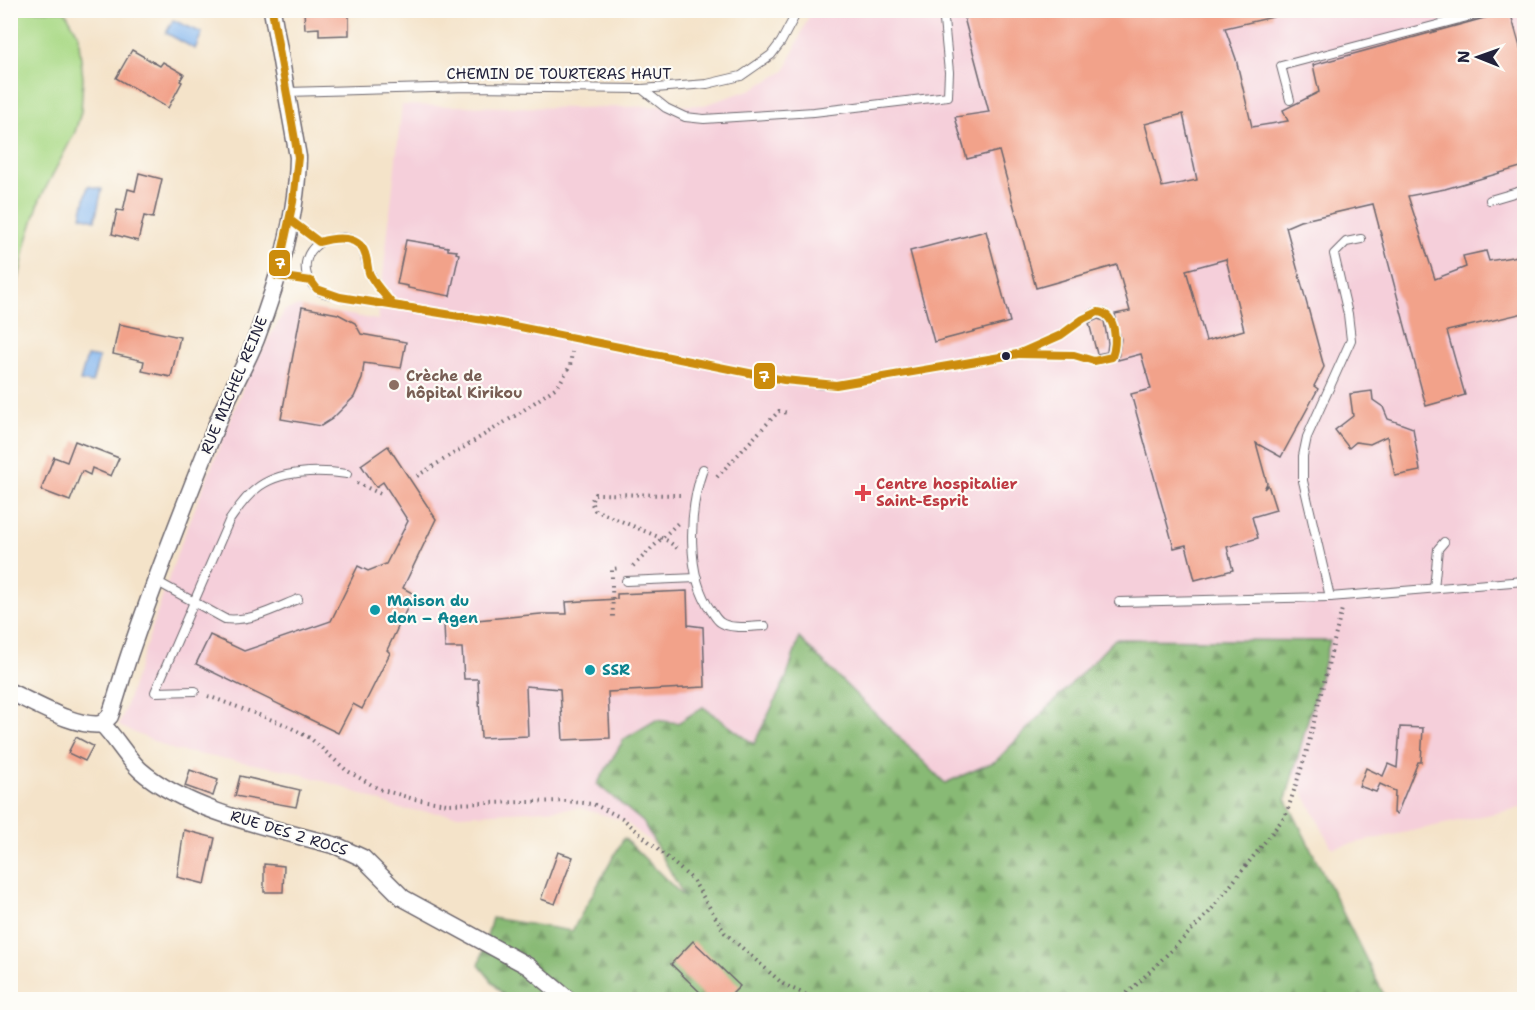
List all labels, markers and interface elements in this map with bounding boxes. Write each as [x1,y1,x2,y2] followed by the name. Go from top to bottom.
[1448,27,1508,87] north arrow
[1453,50,1474,63] text: N
[447,64,671,84] street label: CHEMIN DE TOURTERAS HAUT
[268,249,291,277] line badge: 7
[274,253,286,274] text: 7
[196,313,272,457] street label: RUE MICHEL REINE
[1000,350,1012,362] unlabelled marker
[753,362,776,390] line badge: 7
[406,366,523,403] place label: Crèche de hôpital Kirikou
[758,366,770,387] text: 7
[387,378,401,392] marker: Crèche de hôpital Kirikou
[876,474,1018,511] place label: Centre hospitalier Saint-Esprit
[854,484,872,502] marker: Centre hospitalier Saint-Esprit
[387,591,478,628] place label: Maison du don – Agen
[368,603,382,617] marker: Maison du don – Agen
[602,660,630,680] place label: SSR
[583,663,597,677] marker: SSR
[228,806,350,860] street label: RUE DES 2 ROCS

